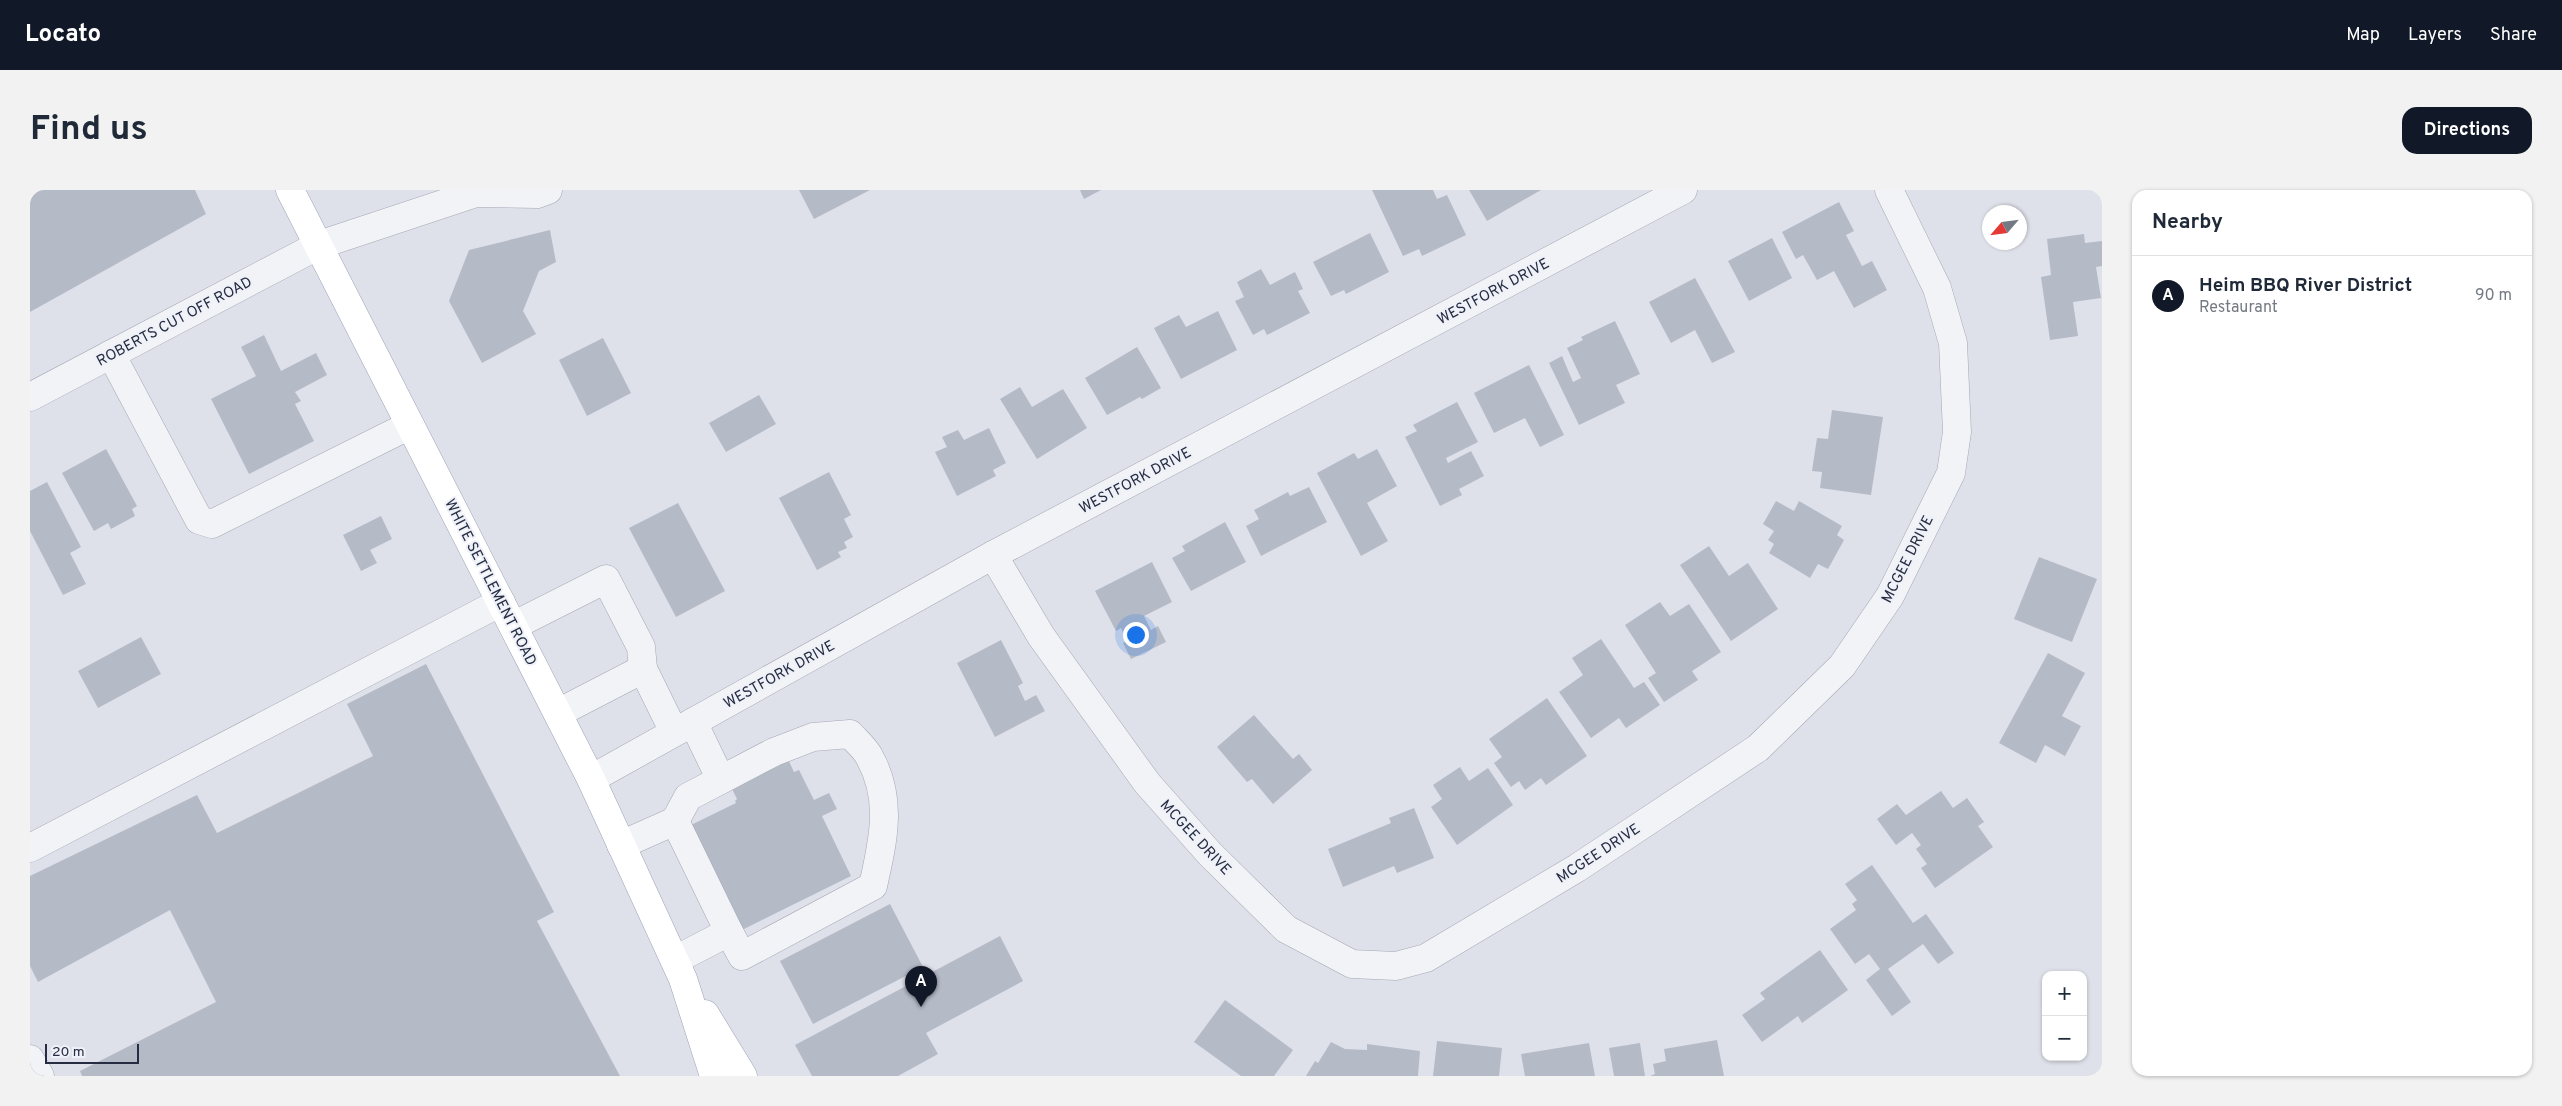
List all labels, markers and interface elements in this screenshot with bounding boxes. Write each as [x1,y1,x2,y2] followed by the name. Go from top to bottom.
[25,20,101,50] text: Locato
[2346,24,2380,47] text: Map
[2408,24,2462,47] text: Layers
[2490,24,2537,47] text: Share
[2402,107,2532,154] button: Directions
[30,108,148,152] text: Find us
[1982,205,2027,250] north arrow
[2152,209,2223,236] text: Nearby
[1434,255,1553,330] street label: WESTFORK DRIVE
[94,273,256,371] street label: ROBERTS CUT OFF ROAD
[2199,274,2412,298] text: Heim BBQ River District
[2162,286,2174,306] text: A
[2475,286,2512,306] text: 90 m
[2199,298,2278,318] text: Restaurant
[1076,444,1195,519] street label: WESTFORK DRIVE
[439,496,540,669] street label: WHITE SETTLEMENT ROAD
[1878,513,1939,607] street label: MCGEE DRIVE
[1123,622,1149,648] your location
[721,637,839,714] street label: WESTFORK DRIVE
[1155,796,1235,880] street label: MCGEE DRIVE
[1553,820,1644,888] street label: MCGEE DRIVE
[905,966,937,1007] pin: A
[2042,971,2087,1061] map controls
[2042,971,2087,1016] button: +
[2042,1016,2087,1061] button: −
[45,1041,139,1064] scale bar
[52,1044,85,1061] text: 20 m

